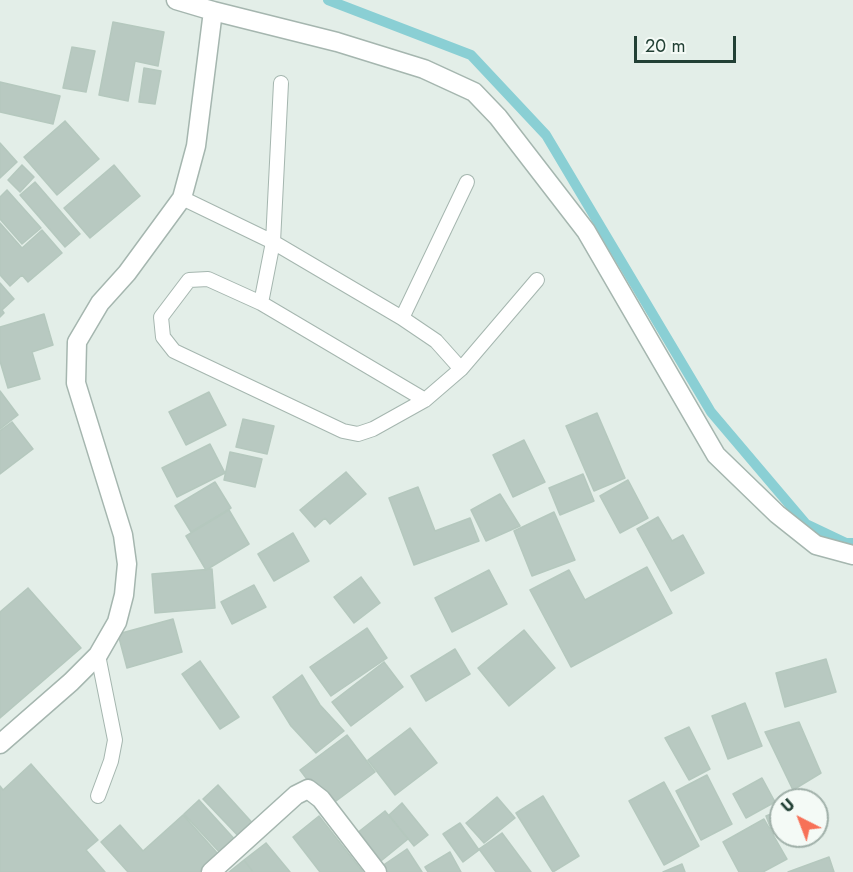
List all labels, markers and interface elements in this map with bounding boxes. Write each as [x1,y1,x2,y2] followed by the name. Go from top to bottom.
[637,24,739,62] scale bar
[645,33,685,59] text: 20 m
[769,788,829,848] north arrow
[776,793,800,818] text: U

